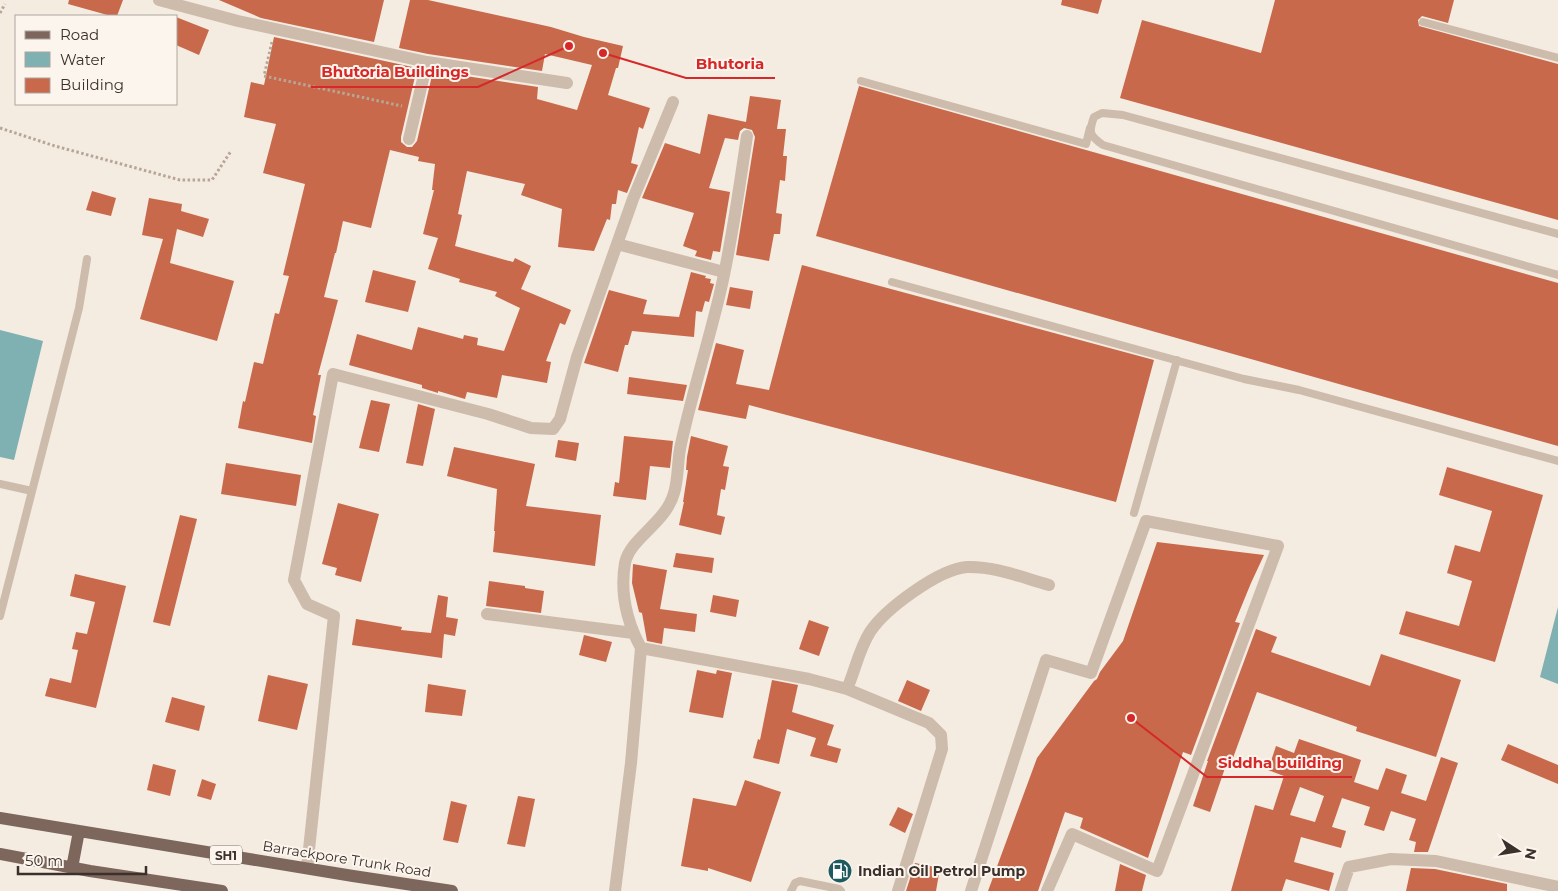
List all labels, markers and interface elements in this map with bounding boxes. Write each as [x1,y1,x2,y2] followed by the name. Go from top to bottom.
[15,15,178,105] legend
[60,25,99,44] text: Road
[686,48,775,78] callout: Bhutoria
[60,50,106,69] text: Water
[696,54,764,73] text: Bhutoria
[311,57,478,87] callout: Bhutoria Buildings
[321,62,469,81] text: Bhutoria Buildings
[60,75,124,94] text: Building
[1207,747,1352,777] callout: Siddha building
[1218,753,1342,772] text: Siddha building
[1493,826,1543,876] north arrow
[261,837,433,881] street label: Barrackpore Trunk Road
[18,844,145,876] scale bar
[210,846,242,864] road number: SH1
[1521,846,1541,861] text: N
[25,851,63,870] text: 50 m
[827,858,853,884] fuel station icon: Indian Oil Petrol Pump
[858,862,1026,880] place label: Indian Oil Petrol Pump

